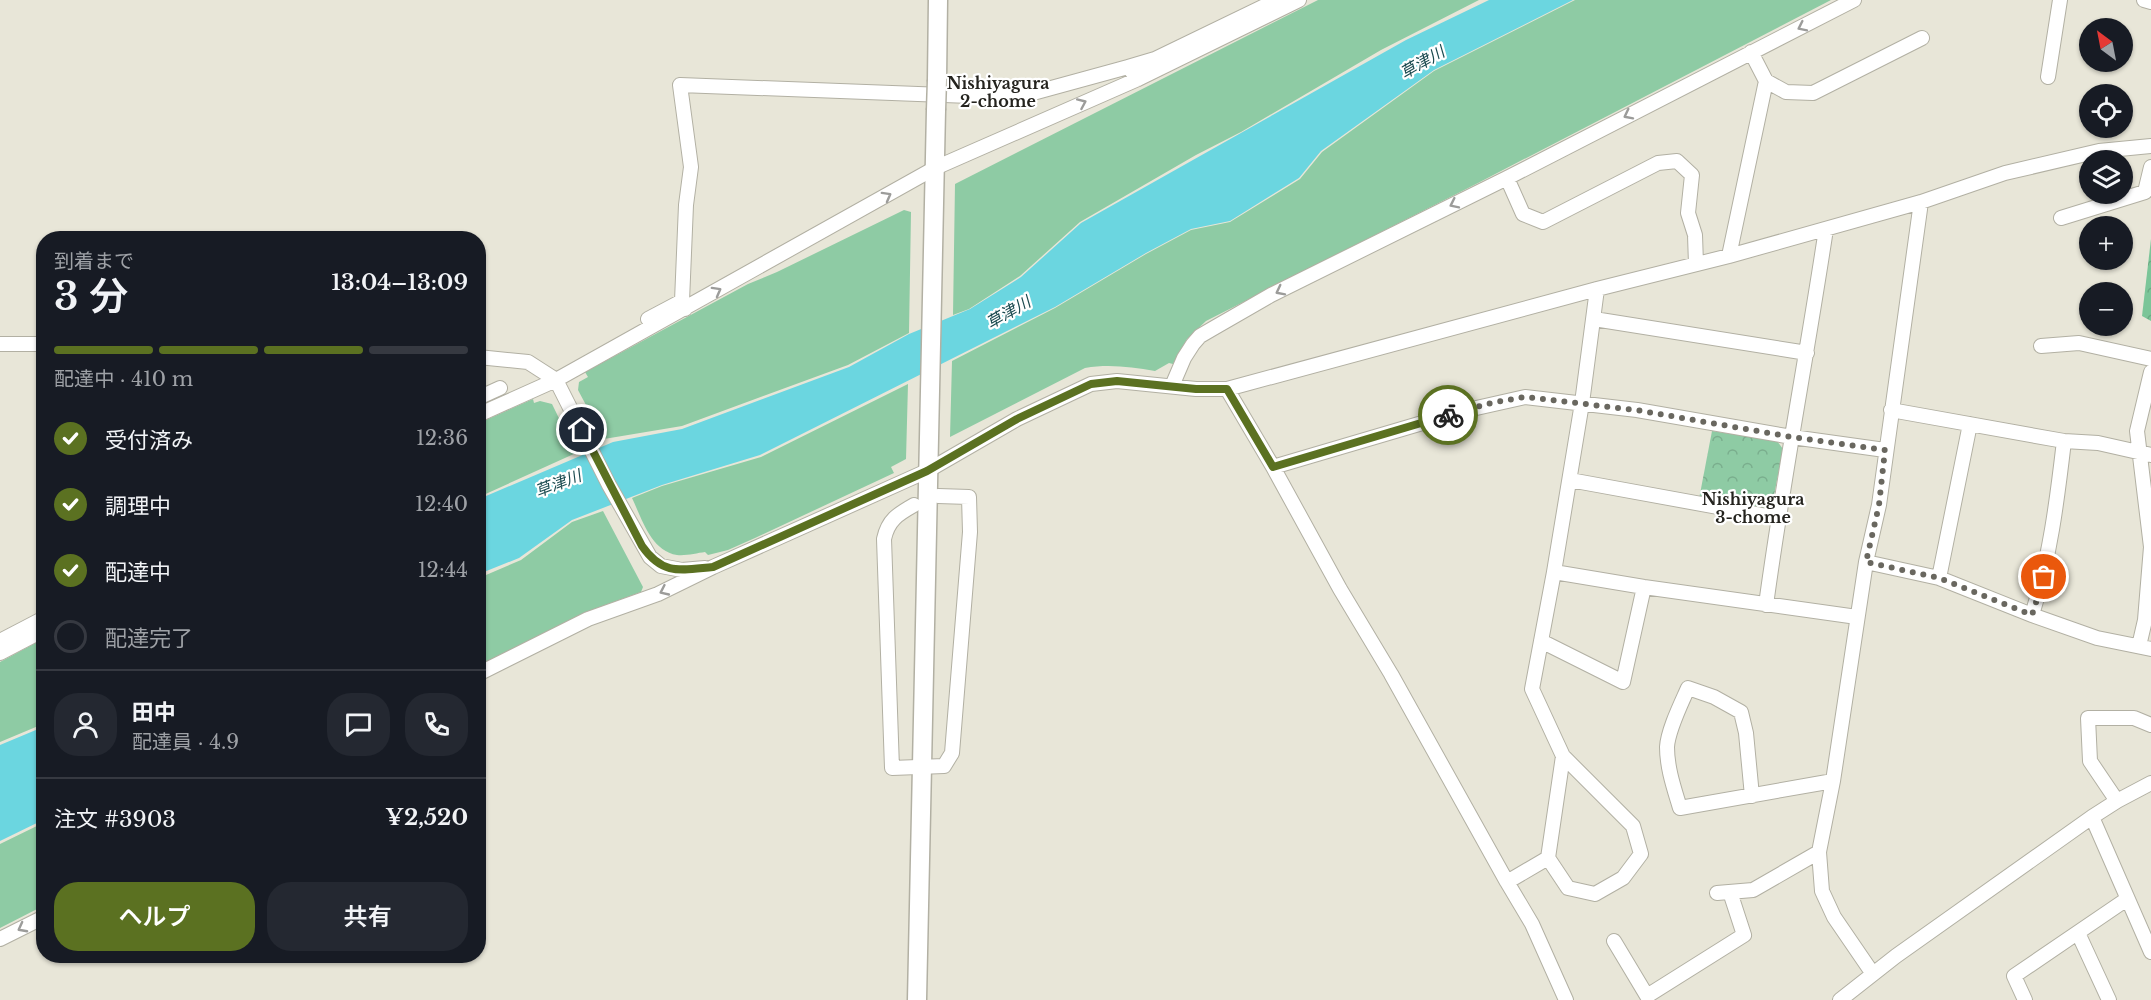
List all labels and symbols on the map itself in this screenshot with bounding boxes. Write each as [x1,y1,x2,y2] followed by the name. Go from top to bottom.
[2079,18,2133,72] north arrow
[1797,20,1808,31] one-way arrow
[1396,40,1450,83] water label: 草津川
[947,73,1049,111] district label: Nishiyagura 2-chome
[1075,99,1086,111] one-way arrow
[1623,108,1634,120] one-way arrow
[880,191,891,203] one-way arrow
[1450,197,1461,208] one-way arrow
[1275,284,1286,295] one-way arrow
[710,287,721,298] one-way arrow
[982,290,1036,333] water label: 草津川
[1418,385,1478,445] courier
[556,404,607,455] pin
[532,464,586,501] water label: 草津川
[1702,489,1804,527] district label: Nishiyagura 3-chome
[2018,551,2069,602] pin
[659,584,670,596] one-way arrow
[17,921,28,932] one-way arrow

